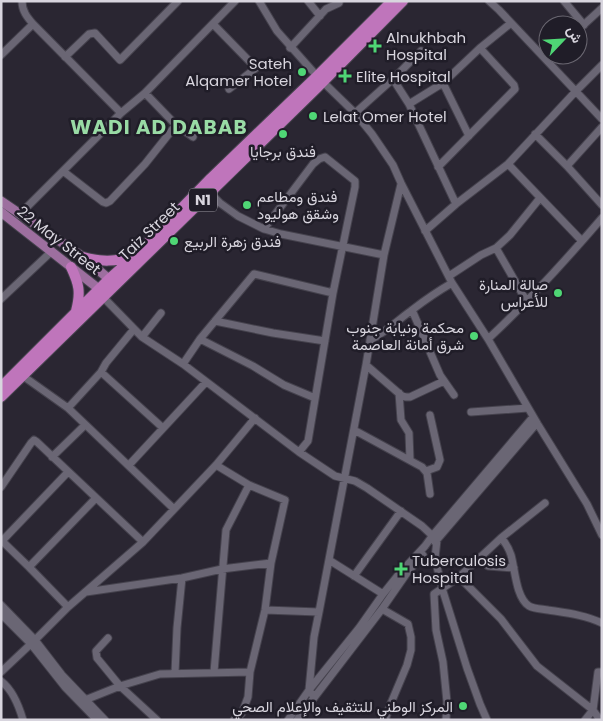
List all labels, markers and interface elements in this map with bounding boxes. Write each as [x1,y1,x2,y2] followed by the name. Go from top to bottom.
[538,15,588,65] north arrow
[562,23,587,47] text: ش
[386,27,466,65] place label: Alnukhbah Hospital
[368,39,382,53] marker: Alnukhbah Hospital
[185,53,292,91] place label: Sateh Alqamer Hotel
[296,66,308,78] marker: Sateh Alqamer Hotel
[356,66,451,87] place label: Elite Hospital
[338,69,352,83] marker: Elite Hospital
[323,106,447,127] place label: Lelat Omer Hotel
[307,110,319,122] marker: Lelat Omer Hotel
[70,113,248,141] district label: WADI AD DABAB
[277,128,289,140] marker: فندق برجايا
[250,141,316,162] place label: فندق برجايا
[257,186,339,224] place label: فندق ومطاعم وشقق هوليود
[189,188,217,212] road number: N1
[114,197,184,265] street label: Taiz Street
[241,199,253,211] marker: فندق ومطاعم وشقق هوليود
[13,201,105,279] street label: 22 May Street
[184,231,281,253] place label: فندق زهرة الربيع
[168,235,180,247] marker: فندق زهرة الربيع
[479,274,548,312] place label: صالة المنارة للأعراس
[552,287,564,299] marker: صالة المنارة للأعراس
[346,317,464,355] place label: محكمة ونيابة جنوب شرق أمانة العاصمة
[468,330,480,342] marker: محكمة ونيابة جنوب شرق أمانة العاصمة
[412,550,506,588] place label: Tuberculosis Hospital
[394,562,408,576] marker: Tuberculosis Hospital
[232,696,453,720] place label: المركز الوطني للتثقيف والإعلام الصحي
[457,700,469,712] marker: المركز الوطني للتثقيف والإعلام الصحي

